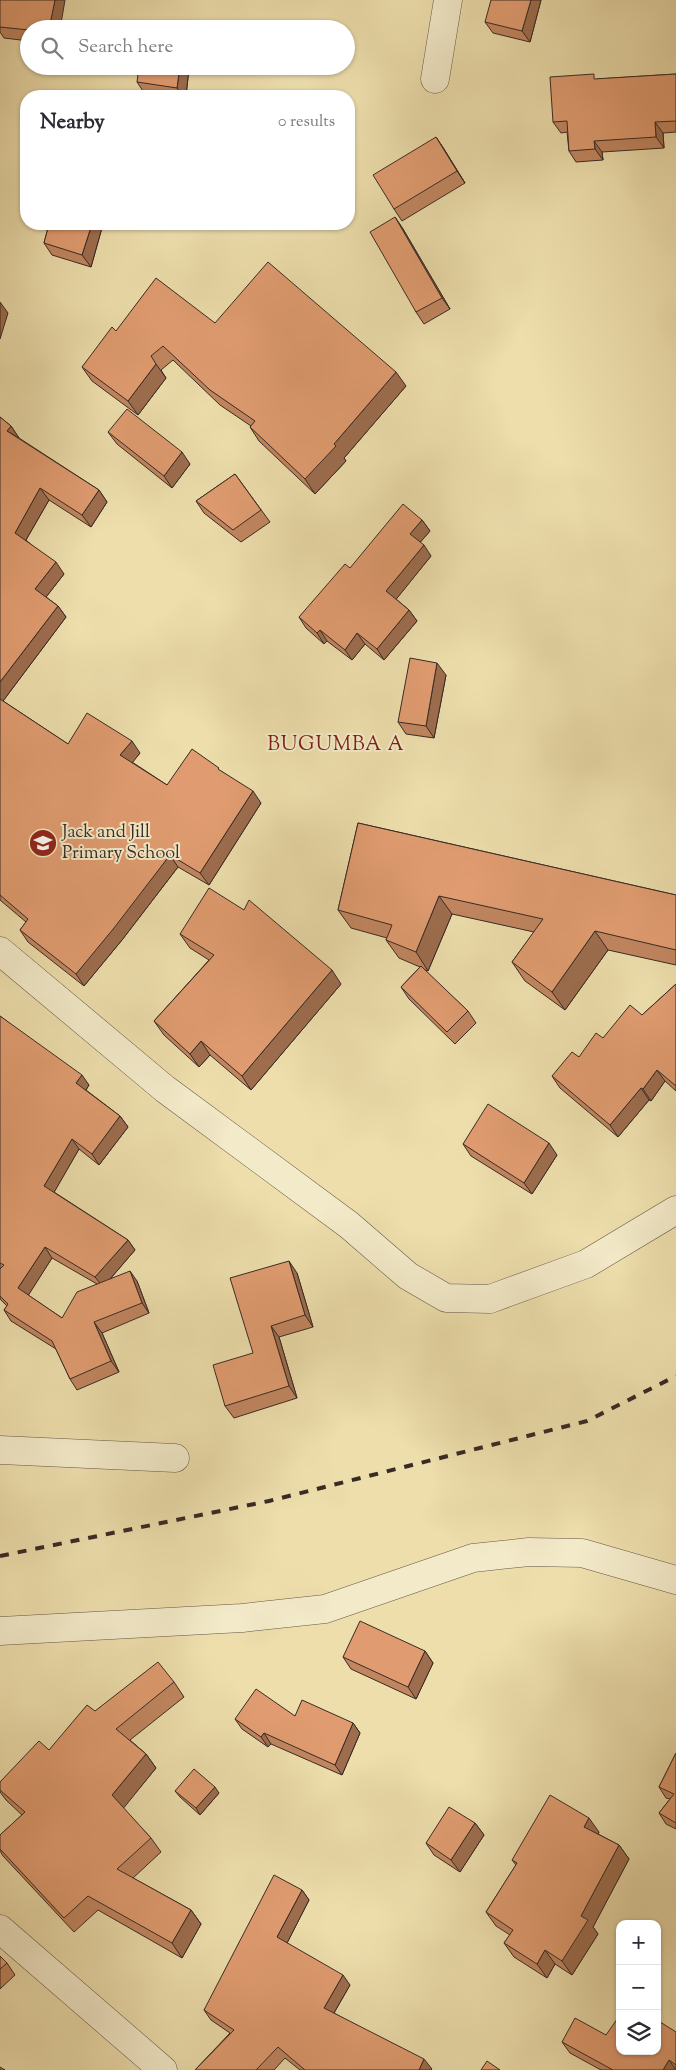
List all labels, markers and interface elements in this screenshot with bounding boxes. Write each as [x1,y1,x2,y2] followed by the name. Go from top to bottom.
[20,20,355,75] search box
[38,34,66,62] icon: search
[78,34,173,61] text: Search here
[40,108,105,138] text: Nearby
[278,111,335,134] text: 0 results
[267,731,405,760] district label: BUGUMBA A
[61,820,180,867] place label: Jack and Jill Primary School
[28,828,58,858] school or university icon: Jack and Jill Primary School
[616,1920,661,2055] map controls
[616,1920,661,1965] button: +
[616,1965,661,2010] button: −
[616,2010,661,2055] button: layers

